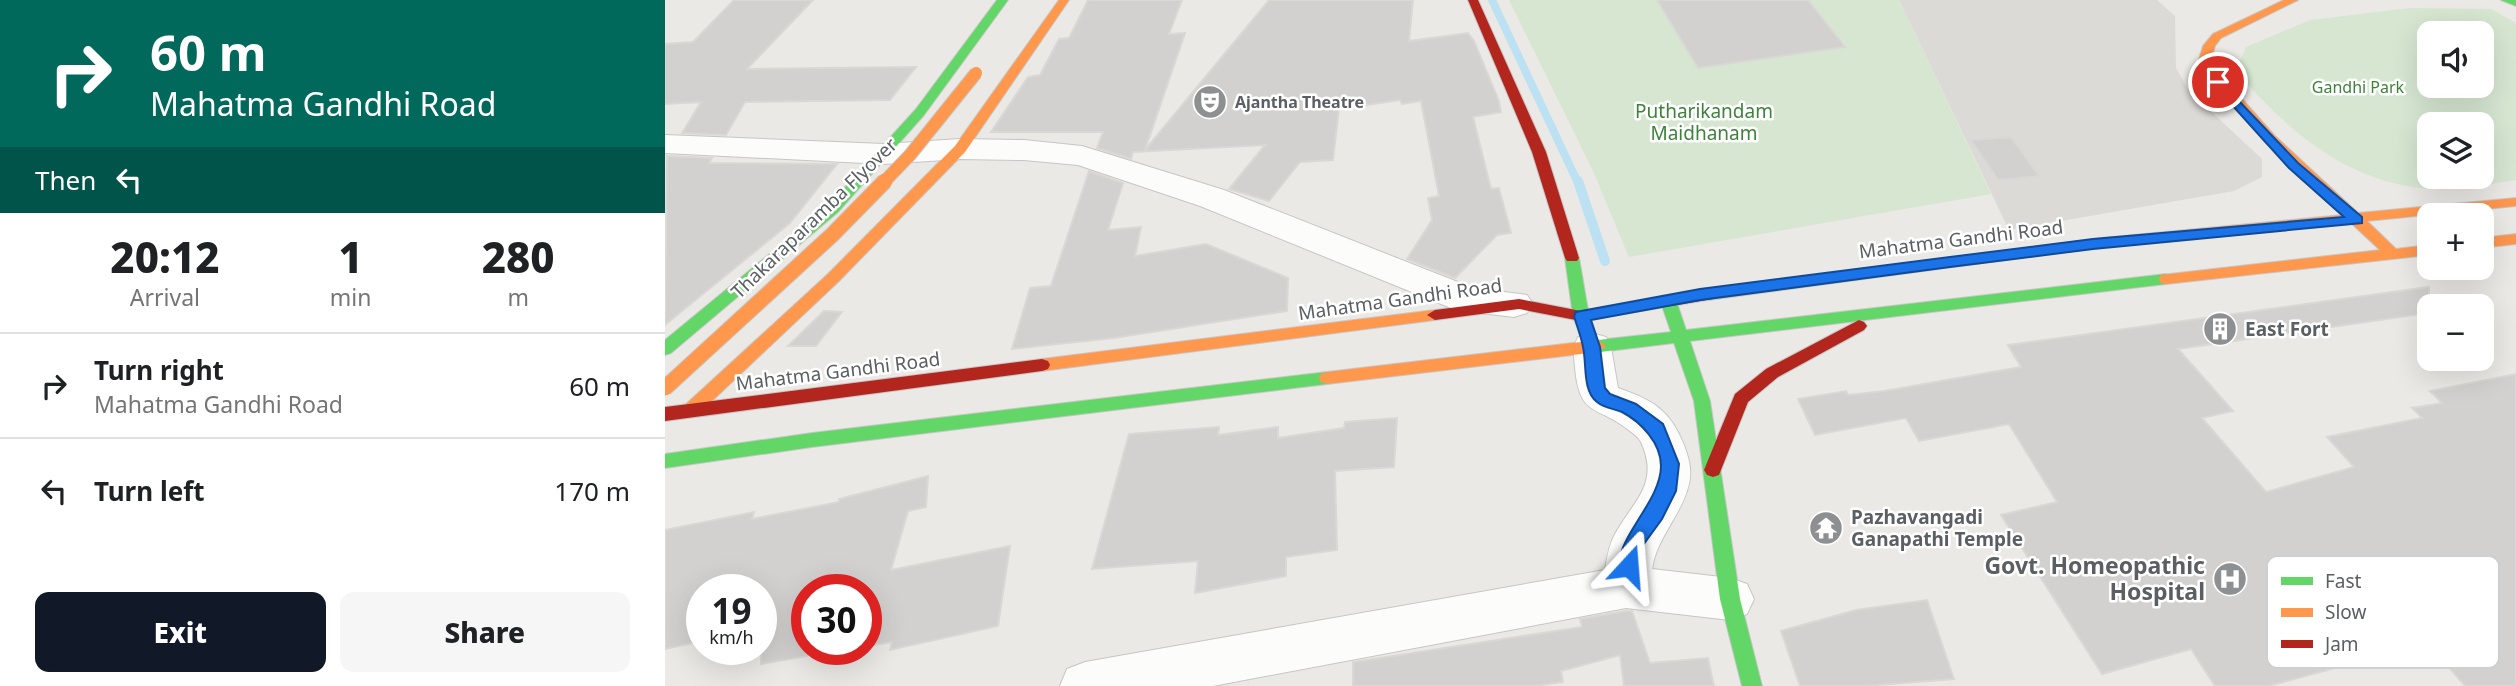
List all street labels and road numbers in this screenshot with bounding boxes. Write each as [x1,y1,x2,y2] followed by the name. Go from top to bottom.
[725,132,903,304] street label: Thakaraparamba Flyover
[1857,214,2065,264] street label: Mahatma Gandhi Road
[1296,272,1504,326] street label: Mahatma Gandhi Road
[734,346,942,396] street label: Mahatma Gandhi Road

